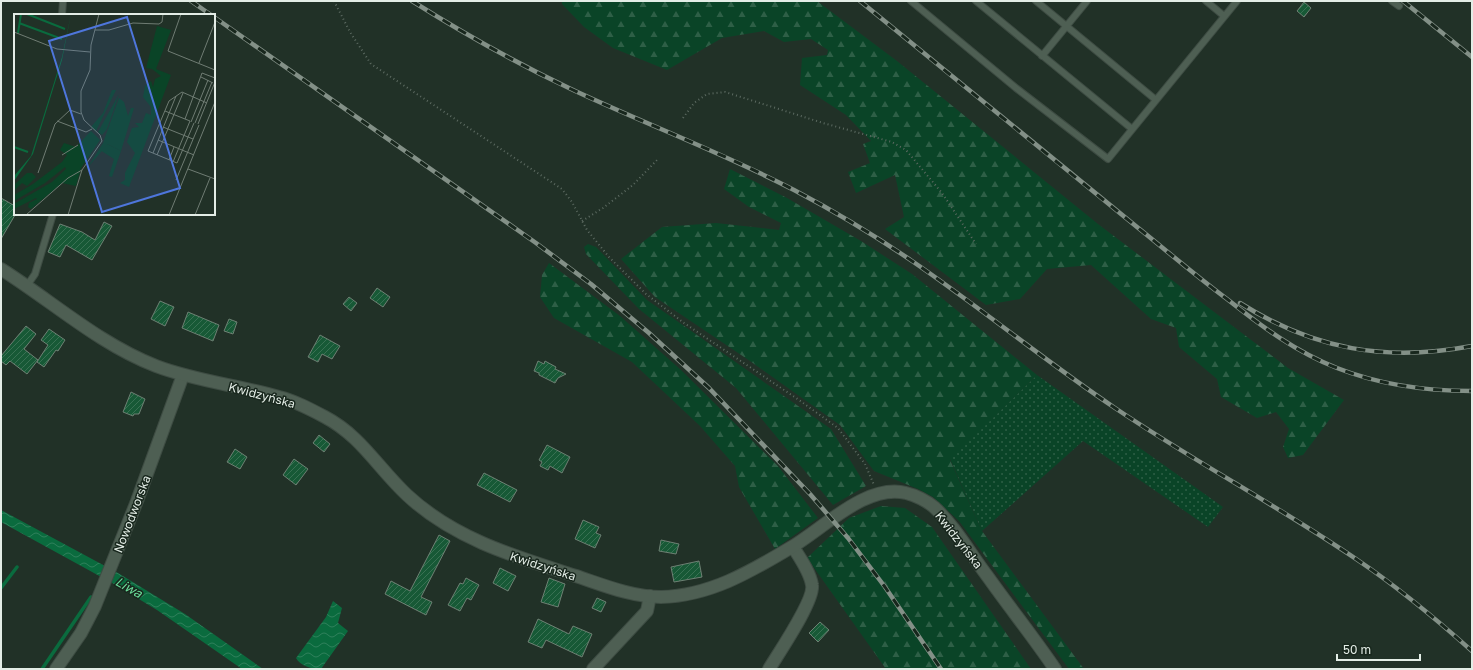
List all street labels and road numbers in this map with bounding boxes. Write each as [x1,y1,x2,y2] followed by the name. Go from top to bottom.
[227,379,297,411] street label: Kwidzyńska
[110,473,154,555] street label: Nowodworska
[932,508,986,572] street label: Kwidzyńska
[508,548,578,584] street label: Kwidzyńska

